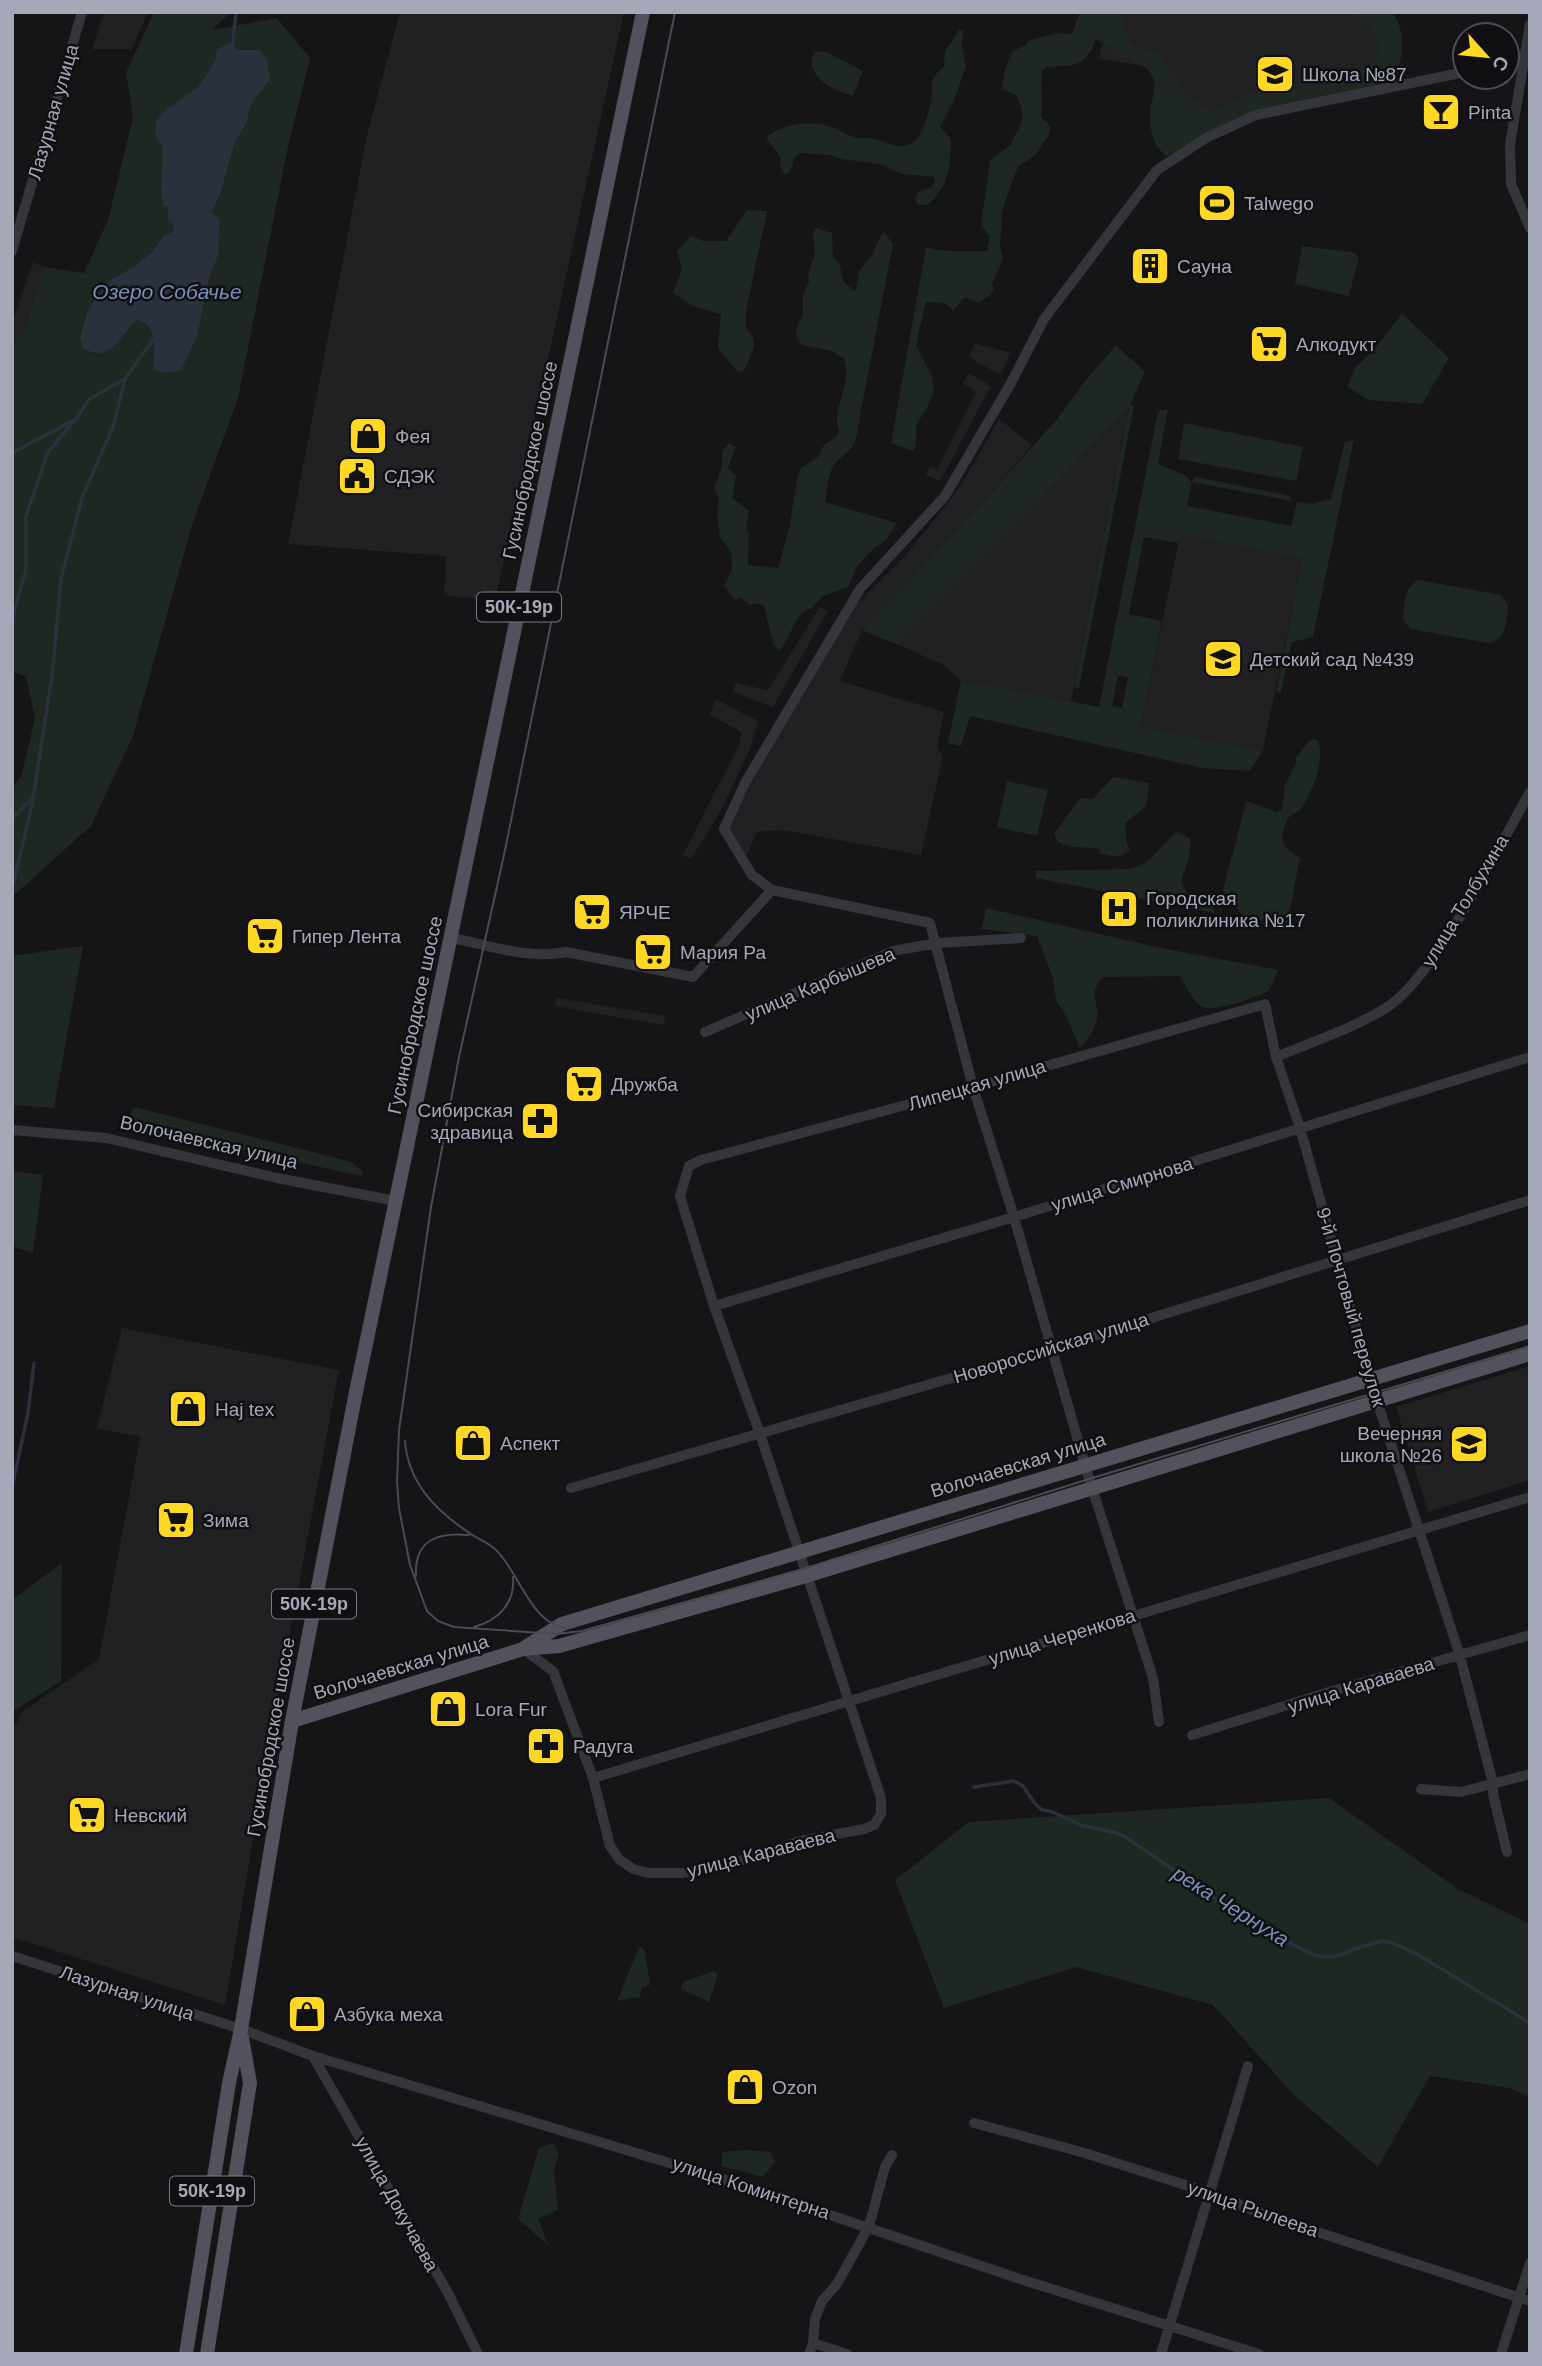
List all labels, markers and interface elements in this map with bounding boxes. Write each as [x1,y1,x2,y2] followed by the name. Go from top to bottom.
[1451,21,1521,91] north arrow
[24,41,83,182] street label: Лазурная улица
[1254,53,1296,95] school or university icon: Школа №87
[1488,53,1513,75] text: С
[1302,64,1407,85] place label: Школа №87
[1420,91,1462,133] bar icon: Pinta
[1468,102,1512,123] place label: Pinta
[1196,182,1238,224] sports icon: Talwego
[1244,193,1314,214] place label: Talwego
[1129,245,1171,287] building icon: Сауна
[1177,256,1232,277] place label: Сауна
[92,280,242,303] water label: Озеро Собачье
[1248,323,1290,365] supermarket icon: Алкодукт
[1296,334,1377,355] place label: Алкодукт
[499,359,561,561] street label: Гусинобродское шоссе
[347,415,389,457] shop icon: Фея
[395,426,430,447] place label: Фея
[336,455,378,497] public building icon: СДЭК
[384,466,435,487] place label: СДЭК
[477,592,561,622] road number: 50К-19р
[1202,638,1244,680] school or university icon: Детский сад №439
[1250,649,1414,670] place label: Детский сад №439
[1417,831,1513,971] street label: улица Толбухина
[1098,888,1140,930] hospital icon: Городская поликлиника №17
[1146,888,1306,931] place label: Городская поликлиника №17
[571,891,613,933] supermarket icon: ЯРЧЕ
[619,902,671,923] place label: ЯРЧЕ
[384,914,446,1116] street label: Гусинобродское шоссе
[244,915,286,957] supermarket icon: Гипер Лента
[292,926,402,947] place label: Гипер Лента
[632,931,674,973] supermarket icon: Мария Ра
[680,942,766,963] place label: Мария Ра
[742,943,898,1025] street label: улица Карбышева
[906,1055,1049,1115] street label: Липецкая улица
[563,1063,605,1105] supermarket icon: Дружба
[611,1074,678,1095] place label: Дружба
[418,1100,513,1143] place label: Сибирская здравица
[519,1100,561,1142] pharmacy icon: Сибирская здравица
[118,1111,300,1173] street label: Волочаевская улица
[1049,1152,1196,1216] street label: улица Смирнова
[1312,1205,1390,1410] street label: 9-й Почтовый переулок
[951,1308,1151,1388] street label: Новороссийская улица
[167,1388,209,1430] shop icon: Haj tex
[215,1399,275,1420] place label: Haj tex
[452,1422,494,1464] shop icon: Аспект
[1340,1423,1442,1466] place label: Вечерняя школа №26
[1448,1423,1490,1465] school or university icon: Вечерняя школа №26
[928,1428,1108,1502] street label: Волочаевская улица
[500,1433,561,1454] place label: Аспект
[155,1499,197,1541] supermarket icon: Зима
[203,1510,249,1531] place label: Зима
[272,1590,356,1618] road number: 50К-19р
[986,1605,1138,1669] street label: улица Черенкова
[311,1630,491,1704] street label: Волочаевская улица
[243,1636,299,1838] street label: Гусинобродское шоссе
[1285,1653,1437,1717] street label: улица Караваева
[427,1688,469,1730] shop icon: Lora Fur
[475,1699,547,1720] place label: Lora Fur
[525,1725,567,1767] pharmacy icon: Радуга
[573,1736,634,1757] place label: Радуга
[66,1794,108,1836] supermarket icon: Невский
[114,1805,187,1826] place label: Невский
[685,1824,838,1882] street label: улица Караваева
[1168,1861,1293,1951] water label: река Чернуха
[57,1961,197,2025] street label: Лазурная улица
[286,1993,328,2035] shop icon: Азбука меха
[334,2004,443,2025] place label: Азбука меха
[724,2066,766,2108] shop icon: Ozon
[772,2077,817,2098] place label: Ozon
[351,2133,443,2275] street label: улица Докучаева
[670,2153,833,2223] street label: улица Коминтерна
[170,2176,254,2206] road number: 50К-19р
[1185,2177,1321,2241] street label: улица Рылеева

